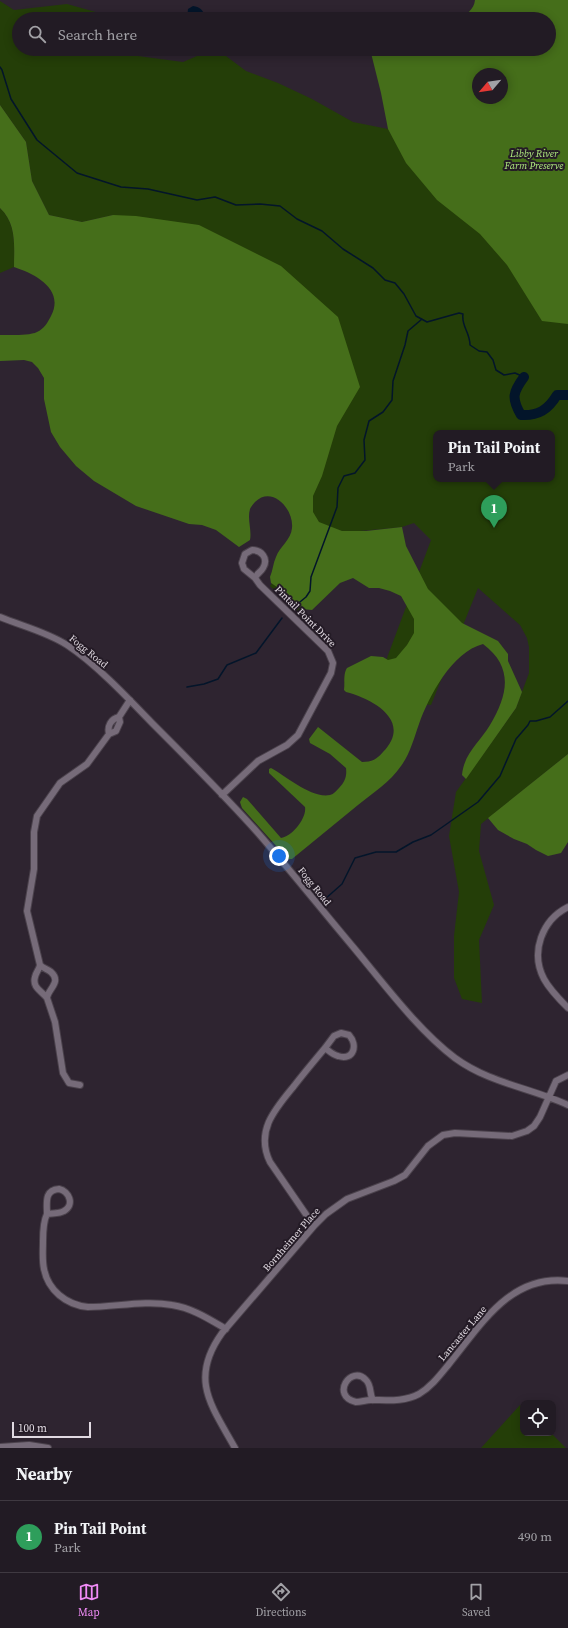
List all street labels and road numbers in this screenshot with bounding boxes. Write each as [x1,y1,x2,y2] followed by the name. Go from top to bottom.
[272,583,339,650] street label: Pintail Point Drive
[67,632,111,671] street label: Fogg Road
[295,864,334,909] street label: Fogg Road
[260,1205,323,1274] street label: Bornheimer Place
[435,1303,489,1364] street label: Lancaster Lane

